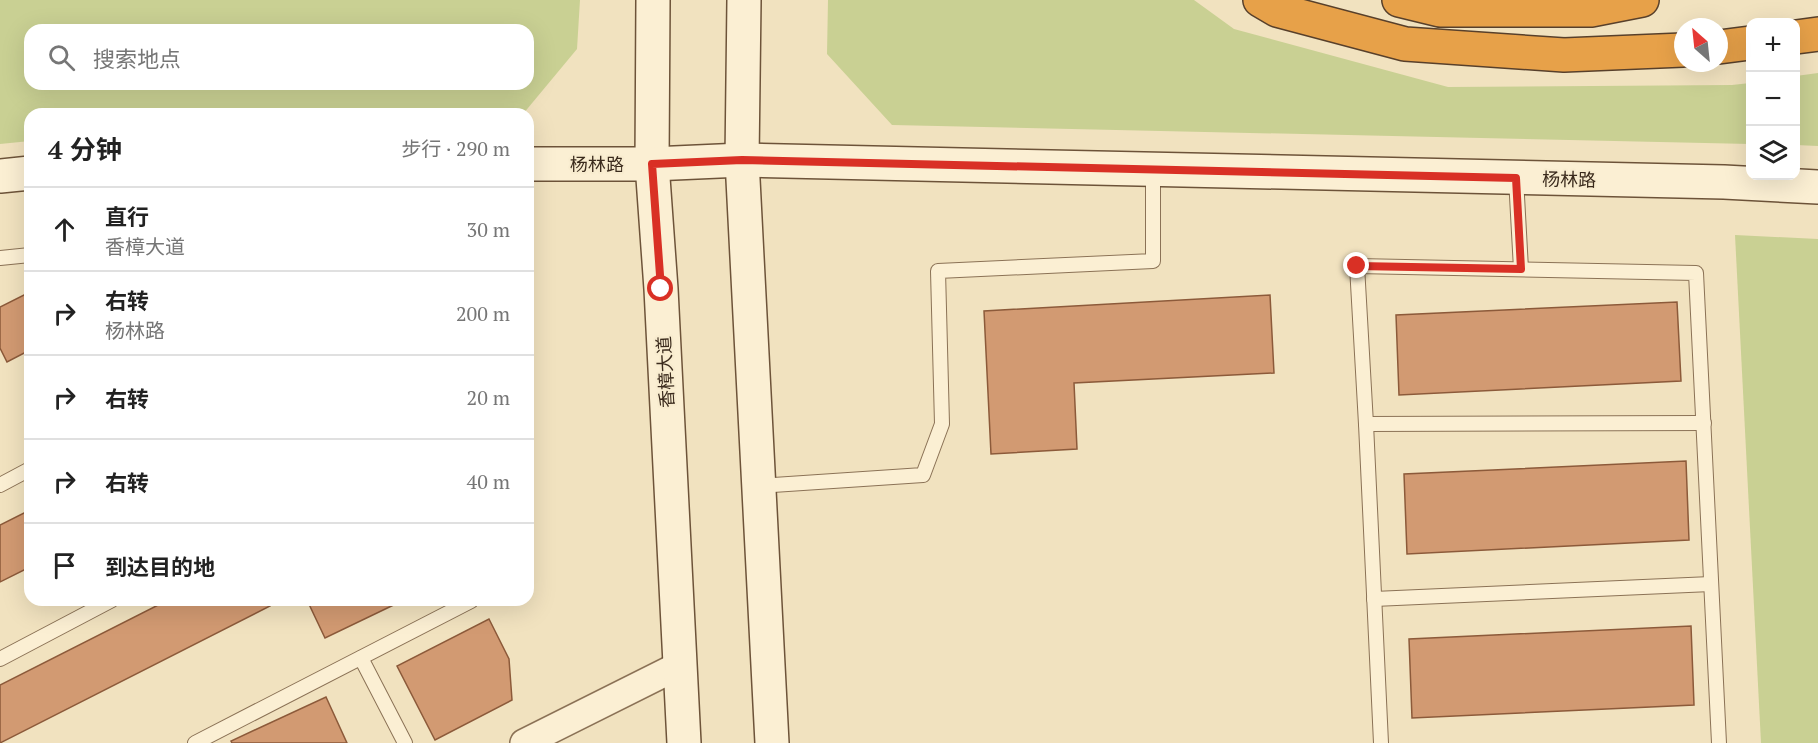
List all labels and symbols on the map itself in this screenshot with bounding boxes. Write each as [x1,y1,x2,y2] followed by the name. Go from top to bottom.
[1674,18,1728,72] north arrow
[570,152,624,176] street label: 杨林路
[1542,167,1596,191] street label: 杨林路
[1343,252,1369,278] route end
[647,275,673,301] route start
[651,335,679,409] street label: 香樟大道

